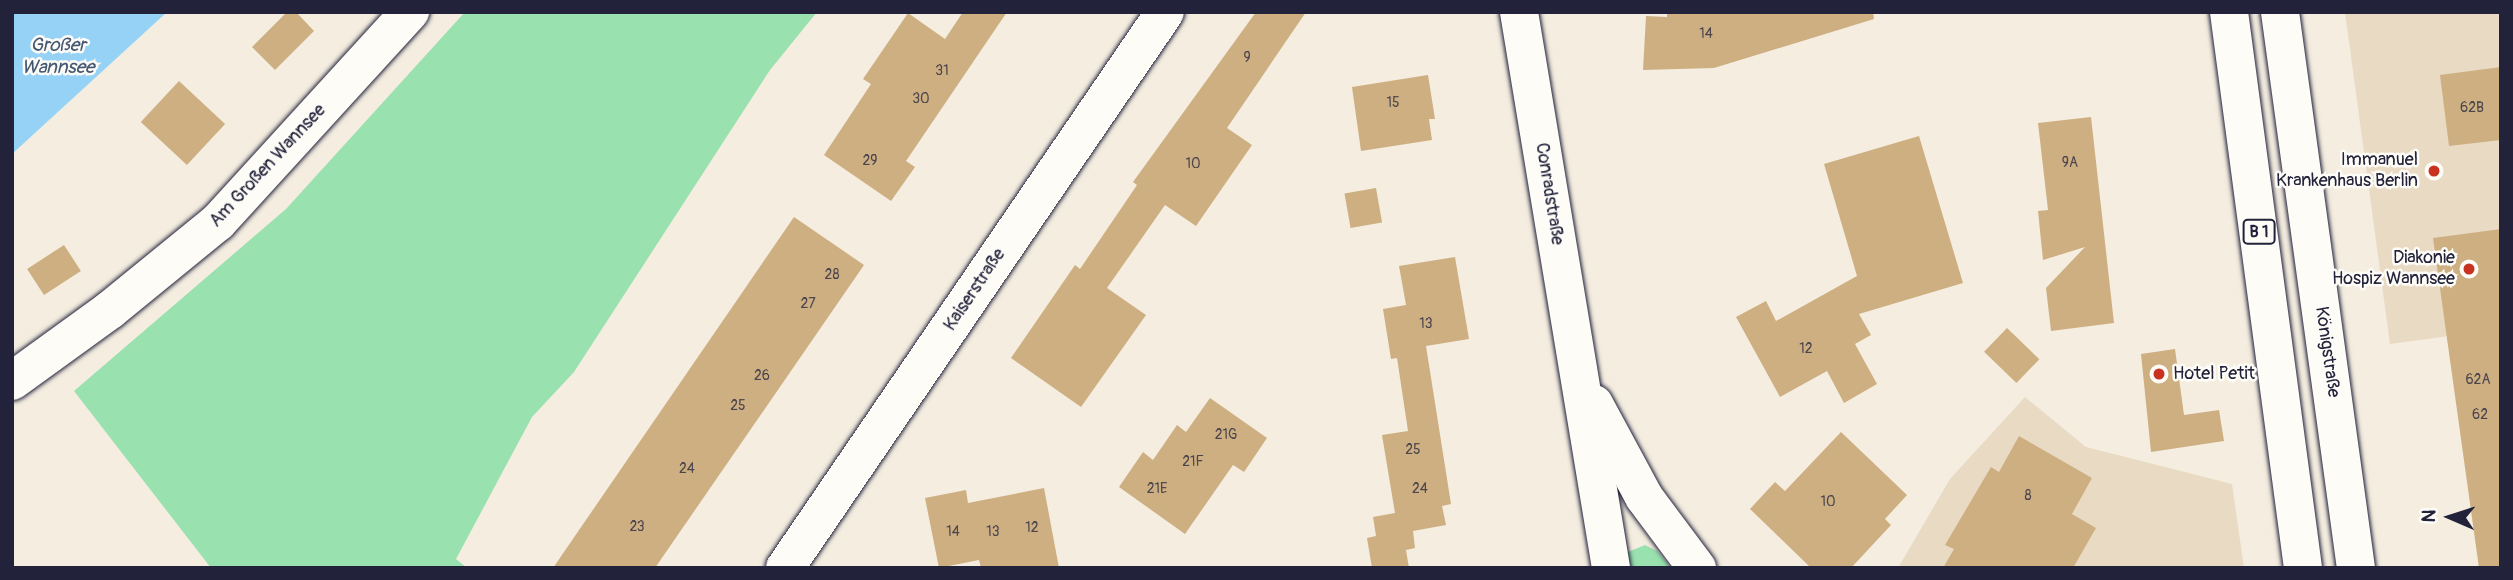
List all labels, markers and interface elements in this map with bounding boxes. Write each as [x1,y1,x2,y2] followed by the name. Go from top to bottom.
[1699,26,1713,42] house number: 14
[22,35,94,79] water label: Großer Wannsee
[1243,50,1251,66] house number: 9
[935,63,949,79] house number: 31
[912,91,930,107] house number: 30
[1386,95,1400,111] house number: 15
[205,100,331,232] street label: Am Großen Wannsee
[2460,100,2484,116] house number: 62B
[1530,141,1568,247] street label: Conradstraße
[2276,150,2418,192] place label: Immanuel Krankenhaus Berlin
[862,153,878,169] house number: 29
[2062,155,2078,171] house number: 9A
[1185,156,1201,172] house number: 10
[2424,161,2444,181] marker: Immanuel Krankenhaus Berlin
[2242,220,2276,244] road number: B 1
[940,245,1010,335] street label: Kaiserstraße
[2332,248,2455,290] place label: Diakonie Hospiz Wannsee
[2461,261,2477,277] marker: Diakonie Hospiz Wannsee
[825,267,839,283] house number: 28
[800,296,816,312] house number: 27
[2310,305,2344,399] street label: Königstraße
[1419,316,1433,332] house number: 13
[1799,341,1813,357] house number: 12
[2173,363,2255,385] place label: Hotel Petit
[2151,366,2167,382] marker: Hotel Petit
[754,368,770,384] house number: 26
[2465,372,2491,388] house number: 62A
[730,398,746,414] house number: 25
[2472,407,2488,423] house number: 62
[1215,427,1237,443] house number: 21G
[1405,442,1421,458] house number: 25
[1182,454,1204,470] house number: 21F
[679,461,695,477] house number: 24
[1147,481,1167,497] house number: 21E
[1412,481,1428,497] house number: 24
[2415,482,2485,552] north arrow
[2024,488,2032,504] house number: 8
[1820,494,1836,510] house number: 10
[2417,509,2441,523] text: N
[629,519,645,535] house number: 23
[1025,520,1039,536] house number: 12
[946,524,960,540] house number: 14
[986,524,1000,540] house number: 13

